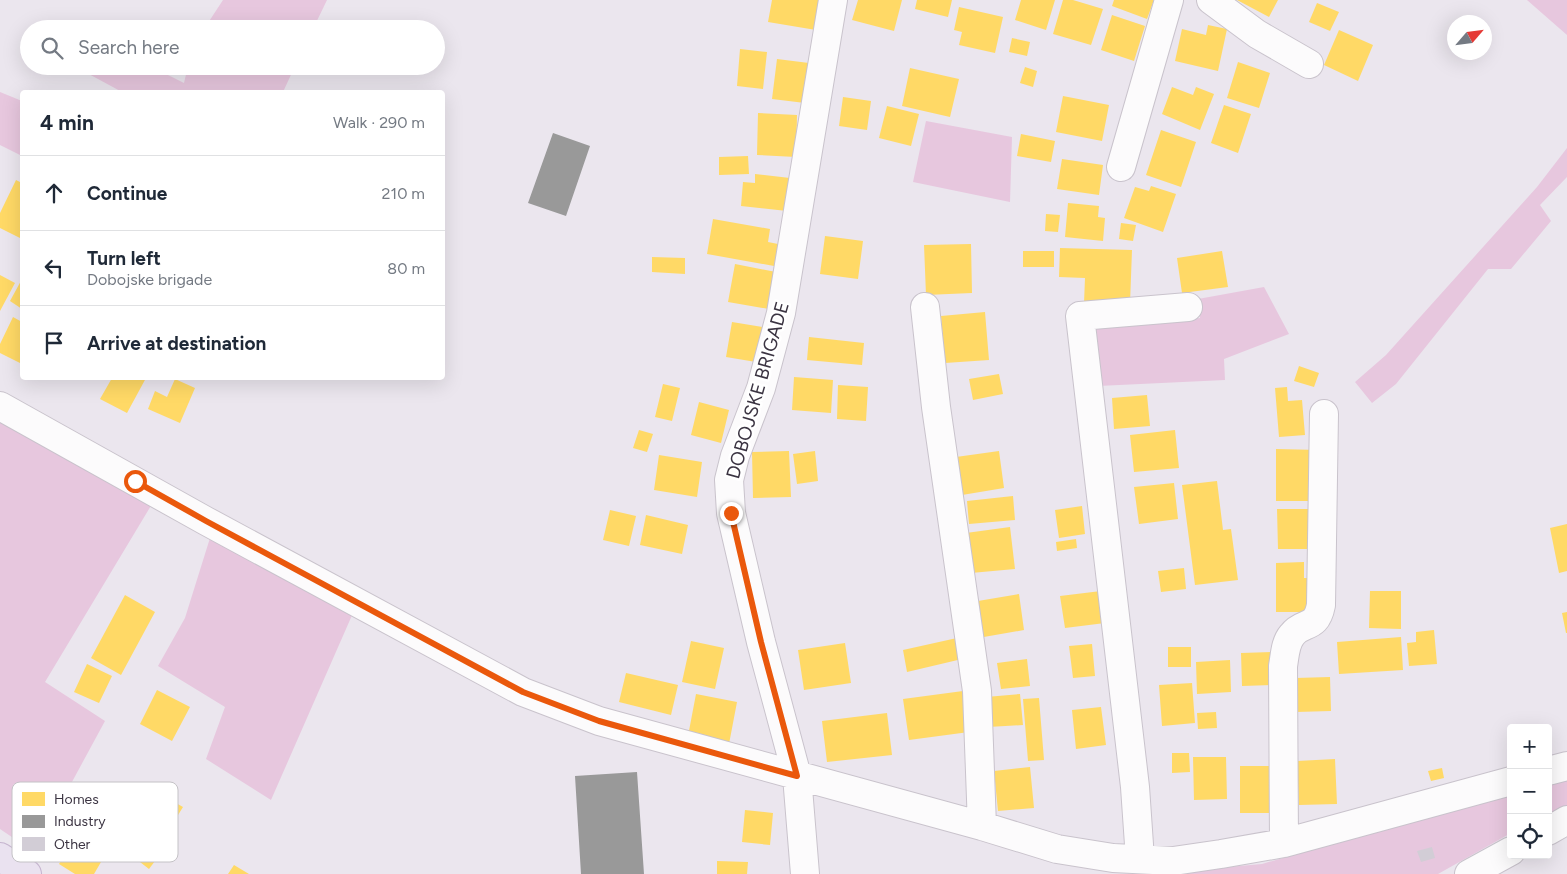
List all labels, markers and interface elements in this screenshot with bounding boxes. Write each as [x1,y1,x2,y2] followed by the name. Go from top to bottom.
[1447,15,1492,60] north arrow
[20,20,445,75] search box
[38,34,66,62] icon: search
[78,36,180,59] text: Search here
[40,110,94,135] text: 4 min
[333,113,425,132] text: Walk · 290 m
[40,179,68,207] icon: ahead
[87,182,167,205] text: Continue
[382,184,425,203] text: 210 m
[87,247,161,270] text: Turn left
[40,254,68,282] icon: left
[387,259,425,278] text: 80 m
[87,270,212,289] text: Dobojske brigade
[721,299,794,481] street label: DOBOJSKE BRIGADE
[40,329,68,357] icon: arrive
[87,332,266,355] text: Arrive at destination
[124,470,147,493] route start
[720,502,743,525] route end
[1507,724,1552,859] map controls
[1507,724,1552,769] button: +
[1507,769,1552,814] button: −
[12,782,178,862] legend
[54,791,99,808] text: Homes
[54,813,106,830] text: Industry
[1507,814,1552,859] button: locate
[54,836,91,853] text: Other

